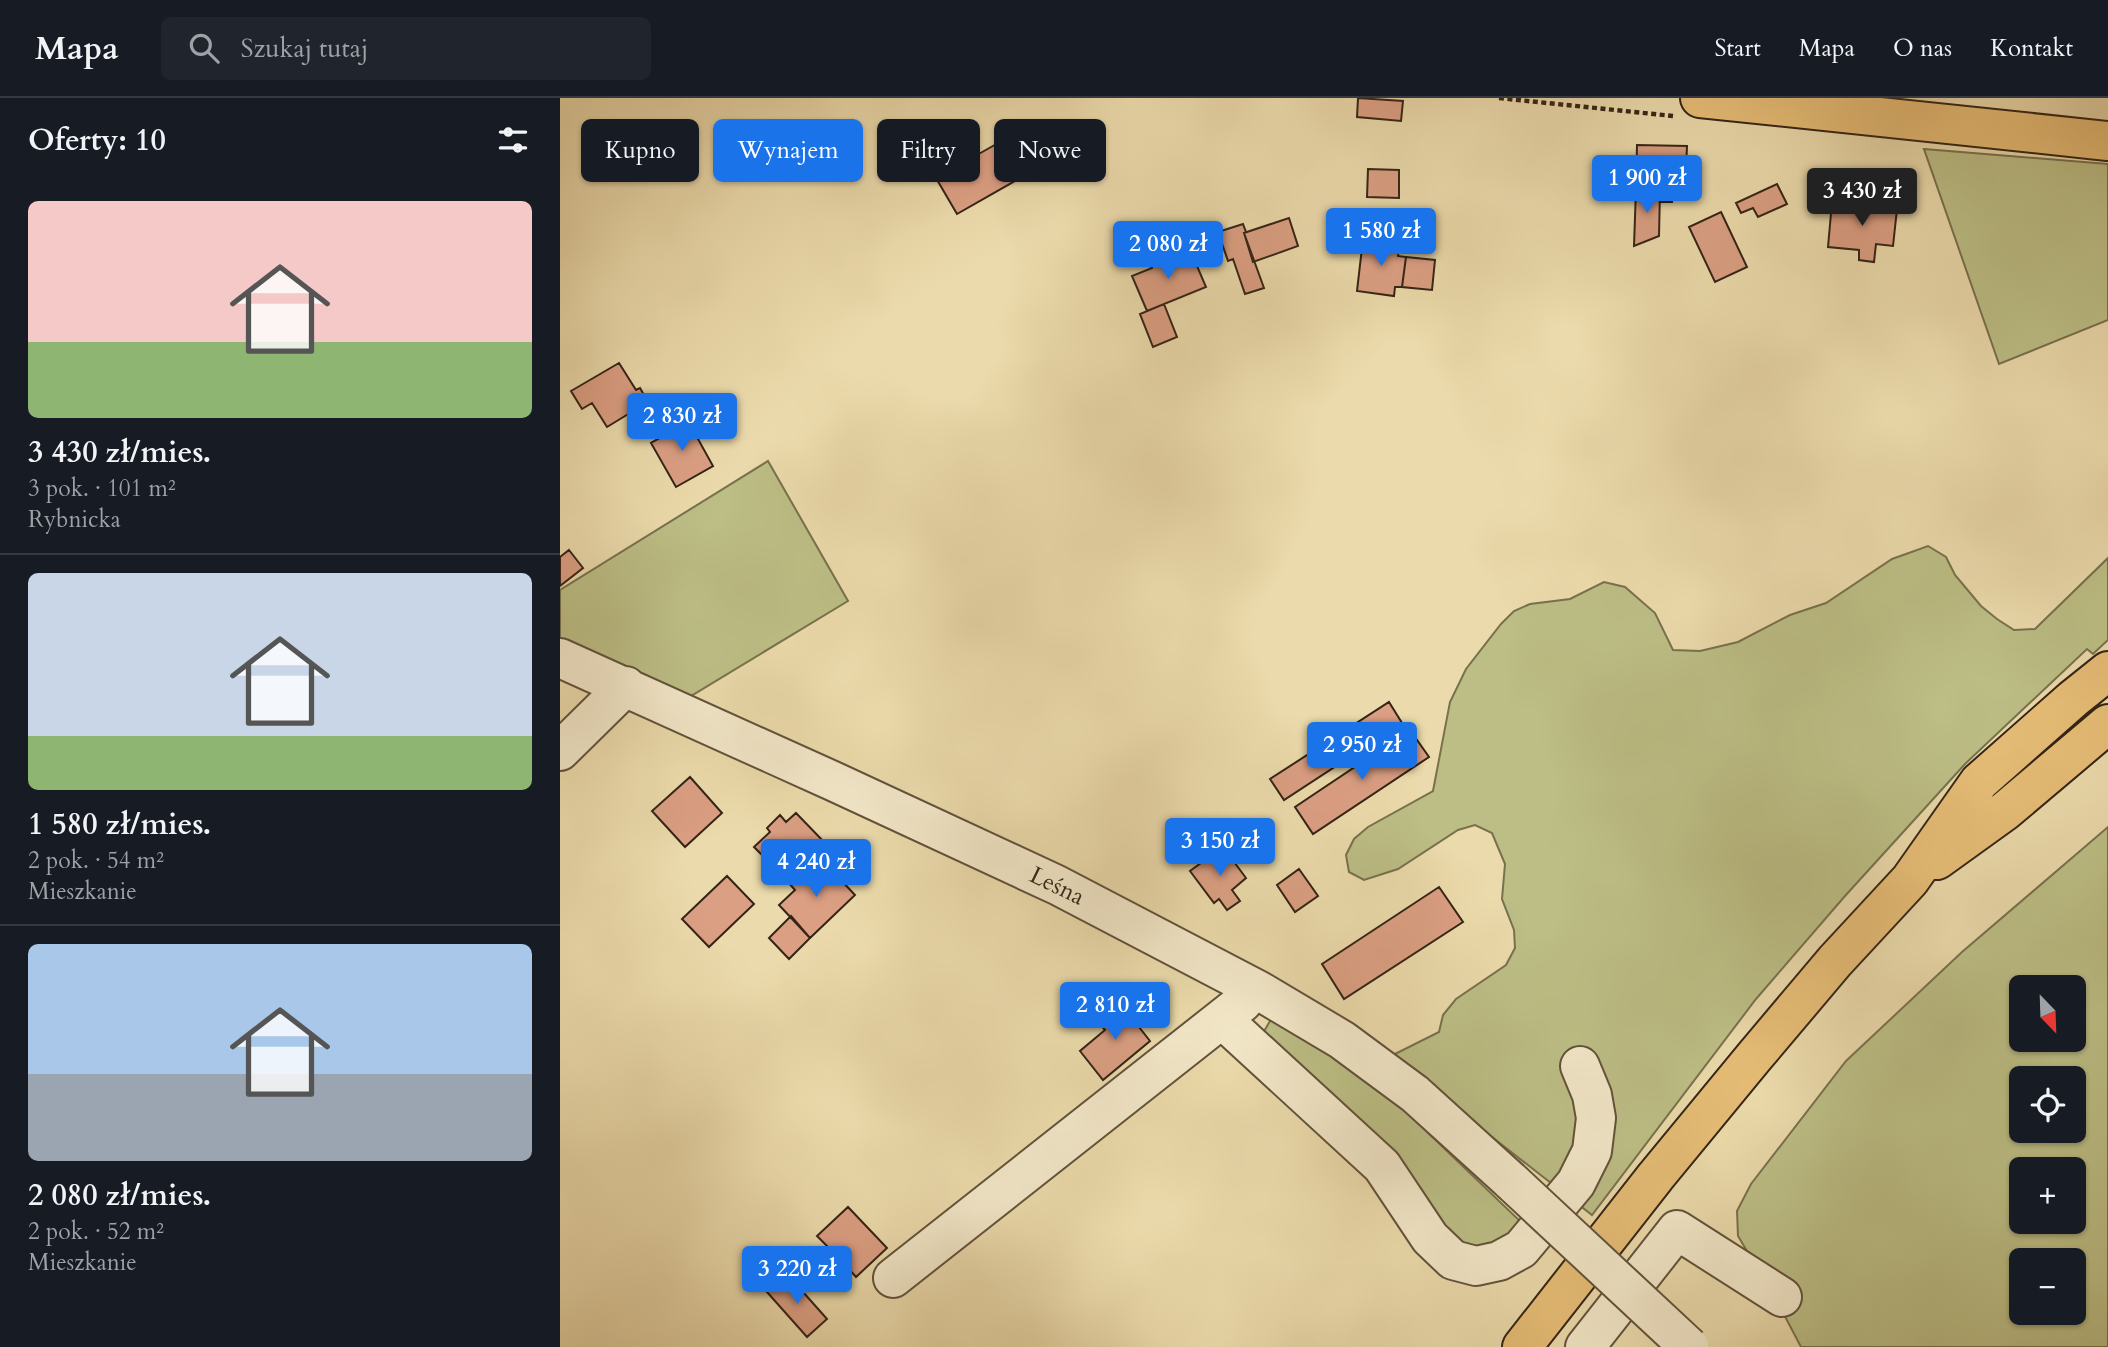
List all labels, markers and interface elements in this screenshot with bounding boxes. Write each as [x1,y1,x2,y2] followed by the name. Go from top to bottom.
[161,17,651,80] search box
[35,26,119,71] text: Mapa
[185,29,223,67] icon: search
[241,31,368,66] text: Szukaj tutaj
[1714,32,1761,65] text: Start
[1799,32,1855,65] text: Mapa
[1893,32,1952,65] text: O nas
[1990,32,2073,65] text: Kontakt
[581,119,699,182] chip: Kupno
[713,119,863,182] chip: Wynajem
[877,119,980,182] chip: Filtry
[994,119,1106,182] chip: Nowe
[28,120,166,161] text: Oferty: 10
[494,121,532,159] icon: filters
[1575,156,1719,215] pin: 1 900 zł
[1608,162,1686,193] text: 1 900 zł
[1790,169,1934,228] pin: 3 430 zł
[1823,175,1901,206] text: 3 430 zł
[1309,208,1453,268] pin: 1 580 zł
[1342,215,1420,246] text: 1 580 zł
[1096,222,1240,281] pin: 2 080 zł
[1129,228,1207,259] text: 2 080 zł
[217,246,343,372] icon: home
[610,394,754,453] pin: 2 830 zł
[643,400,721,431] text: 2 830 zł
[28,432,211,473] text: 3 430 zł/mies.
[28,473,176,504] text: 3 pok. · 101 m²
[28,504,121,535] text: Rybnicka
[217,618,343,744] icon: home
[1290,722,1434,782] pin: 2 950 zł
[1323,729,1401,760] text: 2 950 zł
[28,804,211,845] text: 1 580 zł/mies.
[1148,818,1292,878] pin: 3 150 zł
[1181,825,1259,856] text: 3 150 zł
[744,840,888,899] pin: 4 240 zł
[28,845,164,876] text: 2 pok. · 54 m²
[777,846,855,877] text: 4 240 zł
[1024,859,1091,914] street label: Leśna
[28,876,137,907] text: Mieszkanie
[2009,975,2086,1052] north arrow
[2009,975,2086,1325] map controls
[1043,982,1187,1042] pin: 2 810 zł
[217,989,343,1115] icon: home
[1076,989,1154,1020] text: 2 810 zł
[2009,1066,2086,1143] button: locate
[2009,1157,2086,1234] button: +
[28,1175,211,1216] text: 2 080 zł/mies.
[28,1216,164,1247] text: 2 pok. · 52 m²
[725,1246,869,1306] pin: 3 220 zł
[28,1247,137,1278] text: Mieszkanie
[2009,1248,2086,1325] button: −
[758,1253,836,1284] text: 3 220 zł

